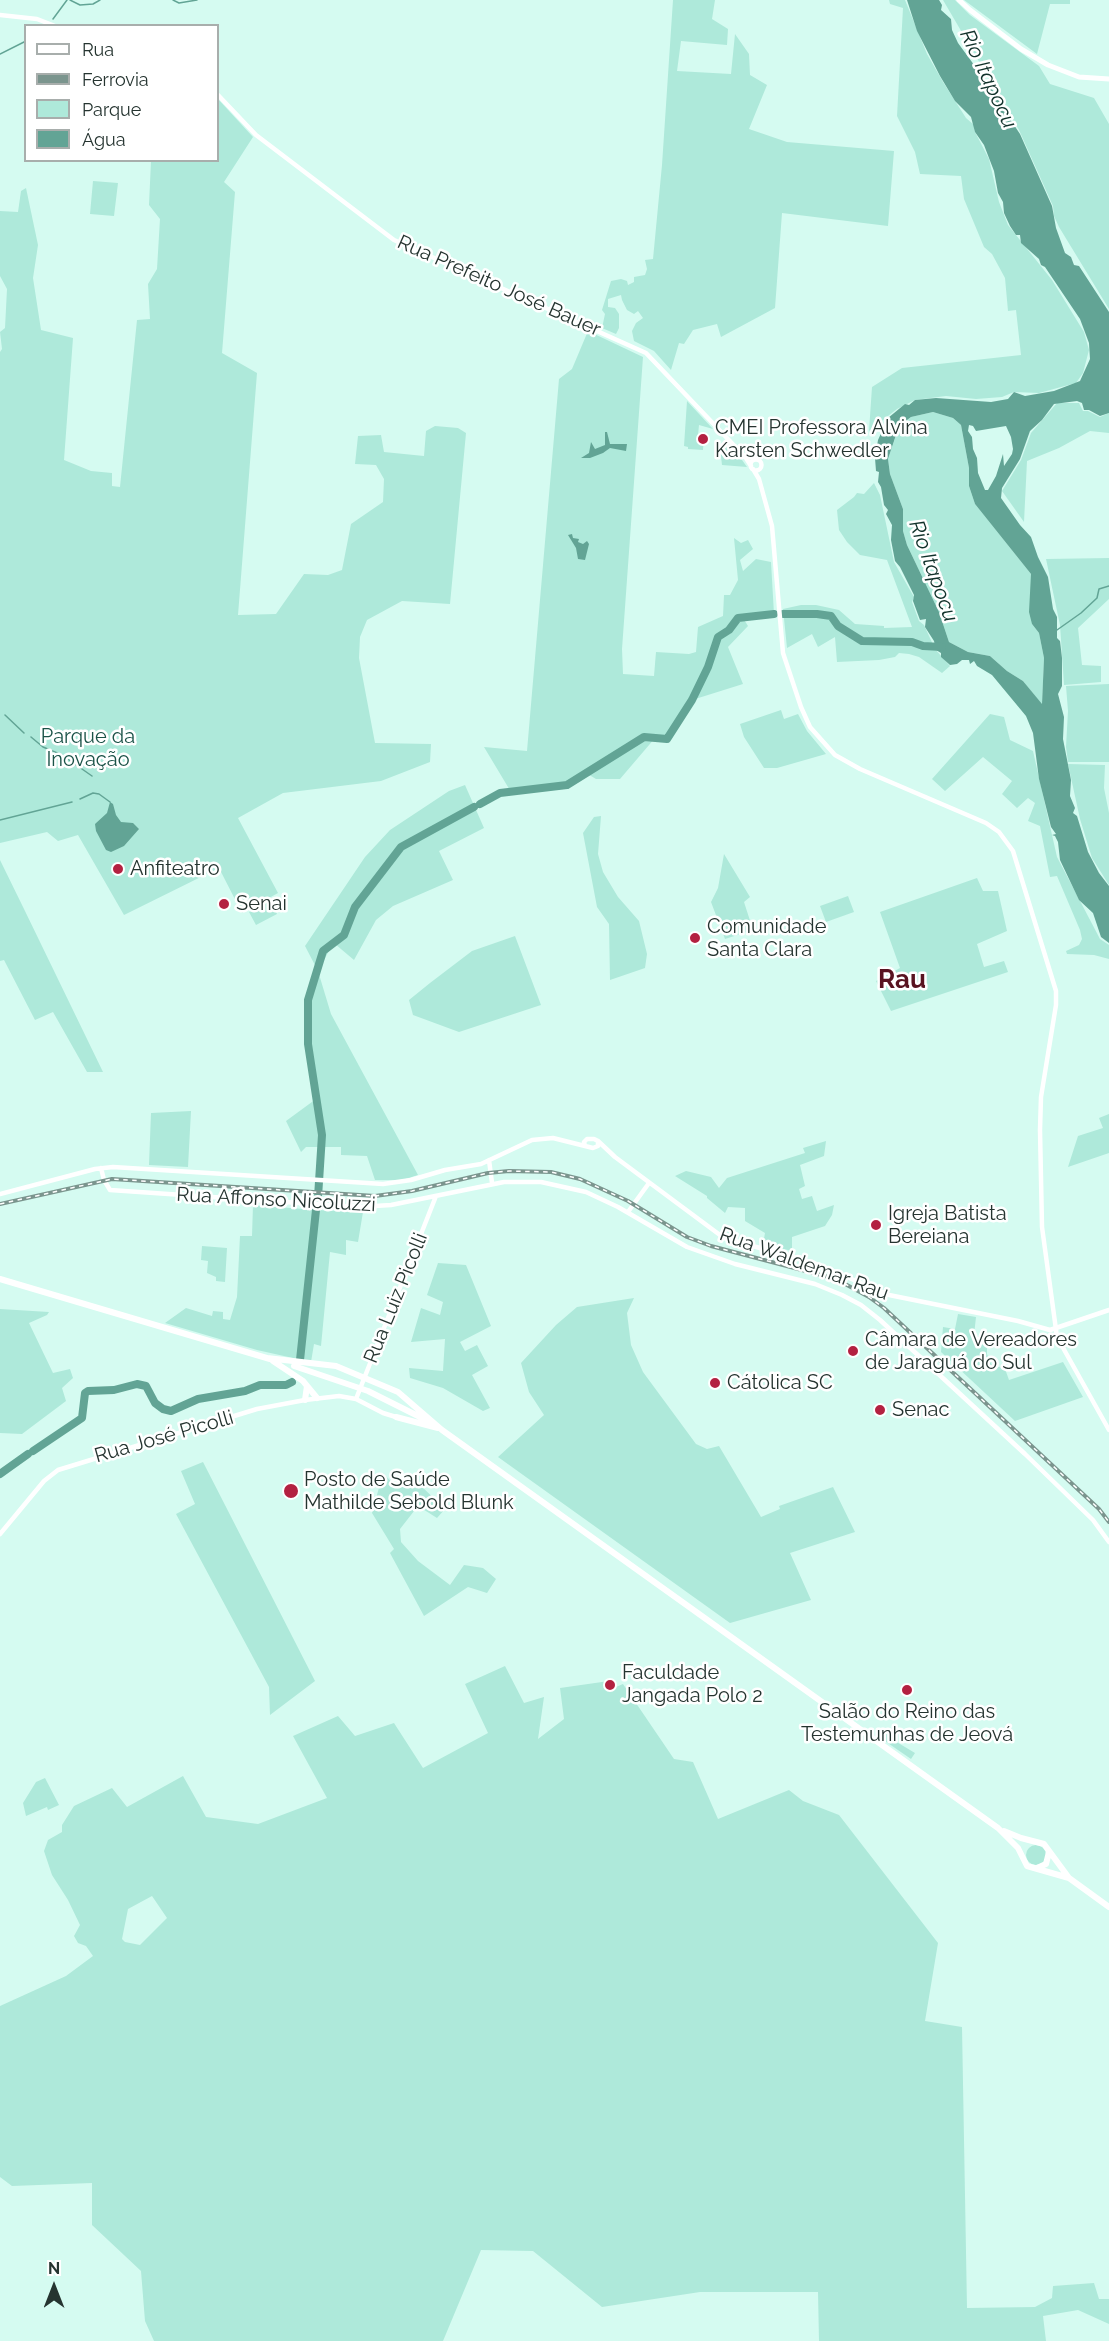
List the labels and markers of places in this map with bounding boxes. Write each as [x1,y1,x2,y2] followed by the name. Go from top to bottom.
[715,416,928,463] place label: CMEI Professora Alvina Karsten Schwedler
[696,432,710,446] marker: CMEI Professora Alvina Karsten Schwedler
[130,857,220,881] place label: Anfiteatro
[111,862,125,876] marker: Anfiteatro
[236,892,287,916] place label: Senai
[217,897,231,911] marker: Senai
[707,915,826,962] place label: Comunidade Santa Clara
[688,931,702,945] marker: Comunidade Santa Clara
[888,1202,1007,1249] place label: Igreja Batista Bereiana
[869,1218,883,1232] marker: Igreja Batista Bereiana
[865,1328,1077,1375] place label: Câmara de Vereadores de Jaraguá do Sul
[846,1344,860,1358] marker: Câmara de Vereadores de Jaraguá do Sul
[727,1371,833,1395] place label: Cátolica SC
[708,1376,722,1390] marker: Cátolica SC
[892,1398,949,1422] place label: Senac
[873,1403,887,1417] marker: Senac
[304,1468,514,1515] place label: Posto de Saúde Mathilde Sebold Blunk
[282,1482,300,1500] marker: Posto de Saúde Mathilde Sebold Blunk
[622,1661,763,1708] place label: Faculdade Jangada Polo 2
[603,1678,617,1692] marker: Faculdade Jangada Polo 2
[900,1683,914,1697] marker: Salão do Reino das Testemunhas de Jeová
[801,1700,1013,1747] place label: Salão do Reino das Testemunhas de Jeová

